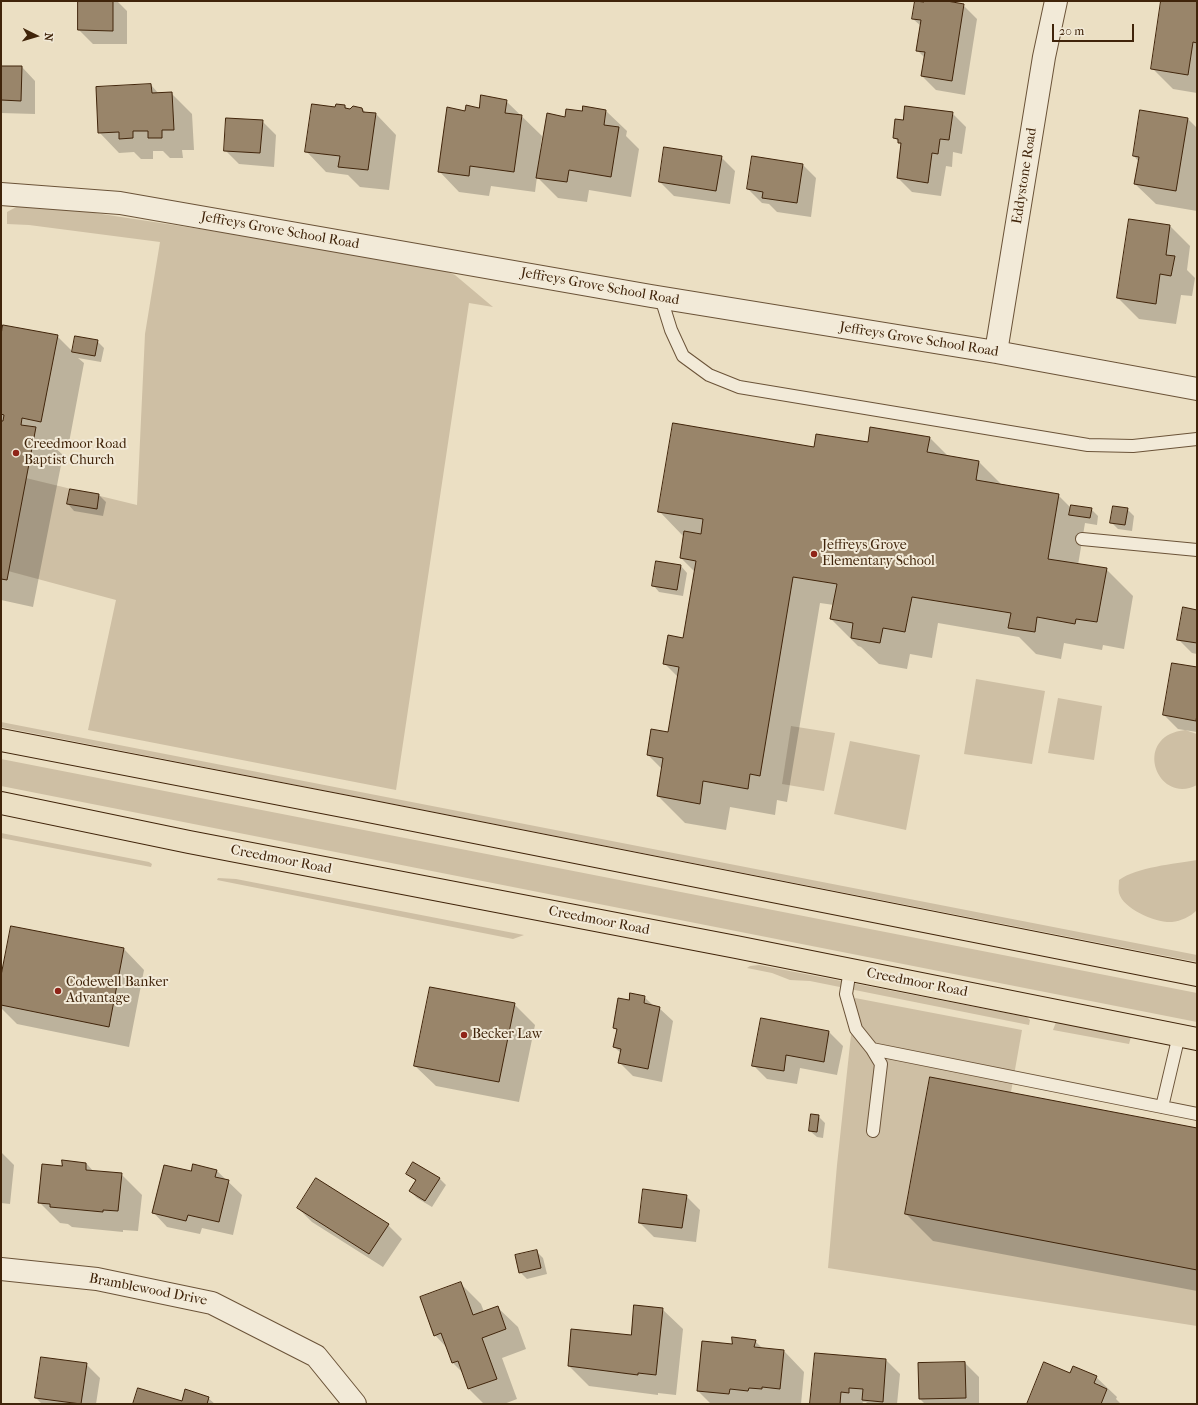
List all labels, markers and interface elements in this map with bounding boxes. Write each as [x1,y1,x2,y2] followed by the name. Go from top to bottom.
[16,16,56,56] north arrow
[1054,16,1136,42] scale bar
[1059,24,1084,38] text: 20 m
[42,32,55,42] text: N
[1009,127,1041,225] street label: Eddystone Road
[199,209,361,253] street label: Jeffreys Grove School Road
[519,265,681,309] street label: Jeffreys Grove School Road
[838,319,1000,361] street label: Jeffreys Grove School Road
[24,437,127,470] place label: Creedmoor Road Baptist Church
[11,448,21,458] marker: Creedmoor Road Baptist Church
[822,538,935,570] place label: Jeffreys Grove Elementary School
[809,549,819,559] marker: Jeffreys Grove Elementary School
[229,842,333,878] street label: Creedmoor Road
[547,903,651,939] street label: Creedmoor Road
[865,965,969,1001] street label: Creedmoor Road
[66,975,168,1008] place label: Codewell Banker Advantage
[53,986,63,996] marker: Codewell Banker Advantage
[472,1027,542,1043] place label: Becker Law
[459,1030,469,1040] marker: Becker Law
[87,1270,209,1310] street label: Bramblewood Drive

